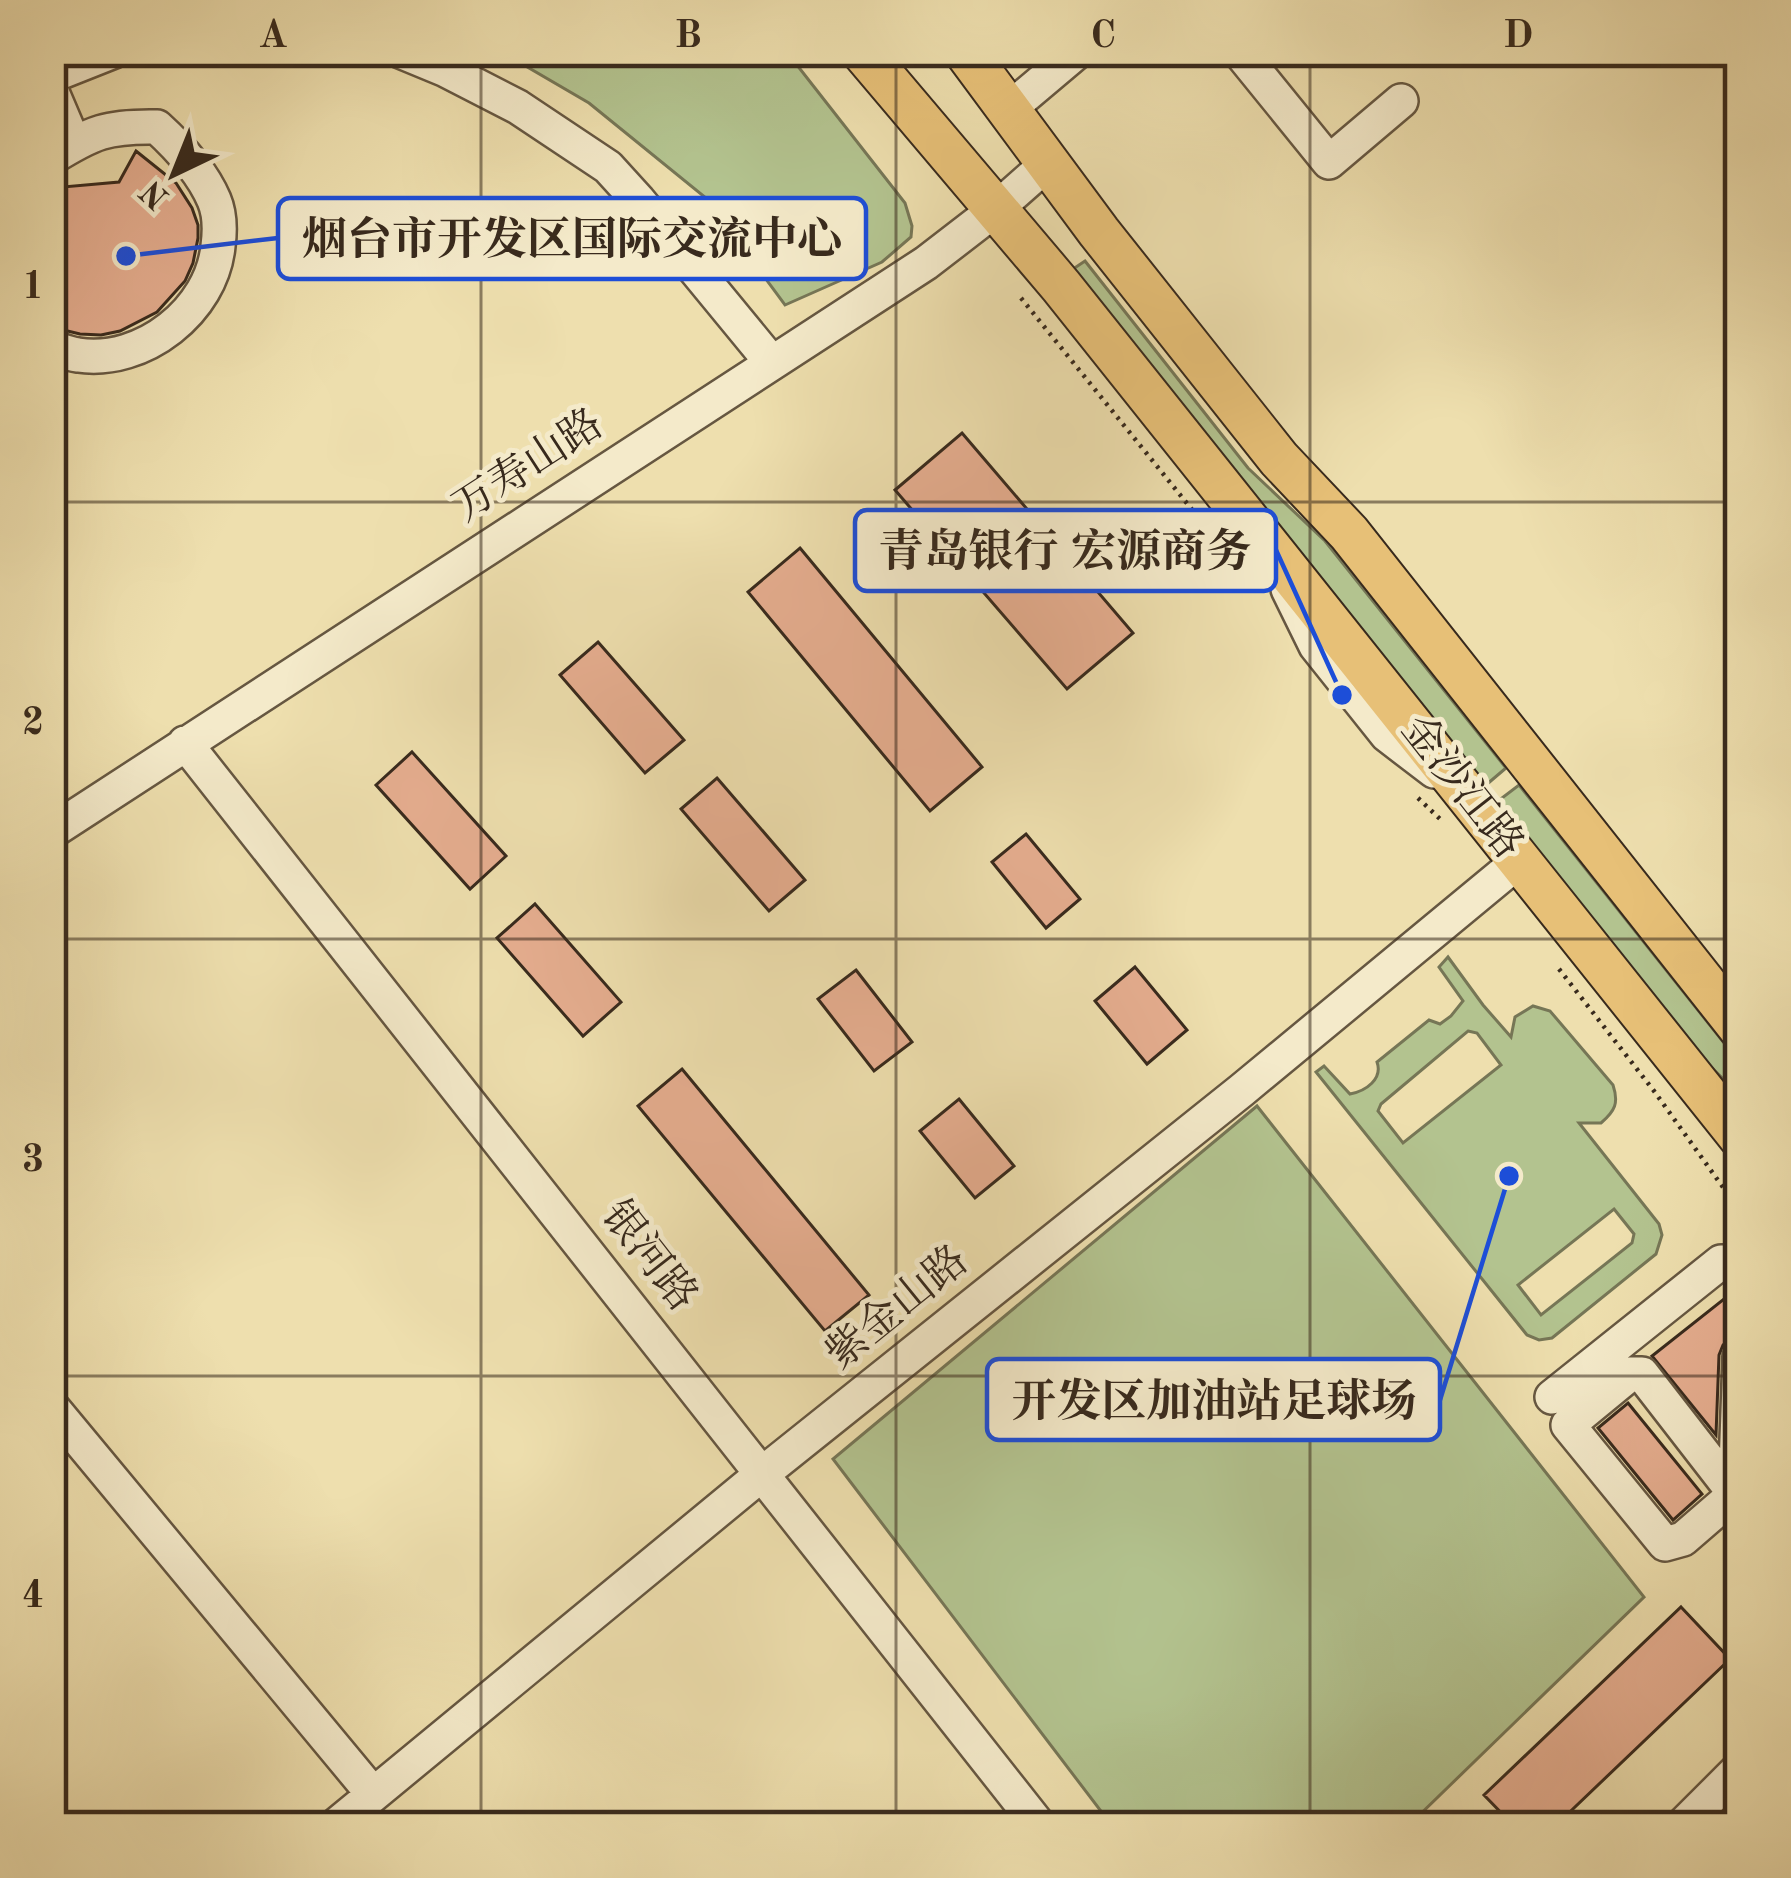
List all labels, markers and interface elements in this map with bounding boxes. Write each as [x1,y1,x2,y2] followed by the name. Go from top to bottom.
[258,17,288,56] text: A
[674,17,702,56] text: B
[1090,17,1116,56] text: C
[1503,17,1533,56] text: D
[114,114,234,234] north arrow
[135,173,176,214] text: N
[278,198,866,279] callout: 烟台市开发区国际交流中心
[302,215,842,265] text: 烟台市开发区国际交流中心
[22,268,44,307] text: 1
[445,400,611,530] street label: 万寿山路
[855,510,1276,591] callout: 青岛银行 宏源商务
[879,527,1251,577] text: 青岛银行 宏源商务
[22,704,44,743] text: 2
[1393,706,1532,867] street label: 金沙江路
[22,1141,44,1180] text: 3
[593,1192,706,1320] street label: 银河路
[817,1237,977,1378] street label: 紫金山路
[987,1359,1440,1440] callout: 开发区加油站足球场
[1011,1377,1417,1427] text: 开发区加油站足球场
[22,1577,44,1616] text: 4

